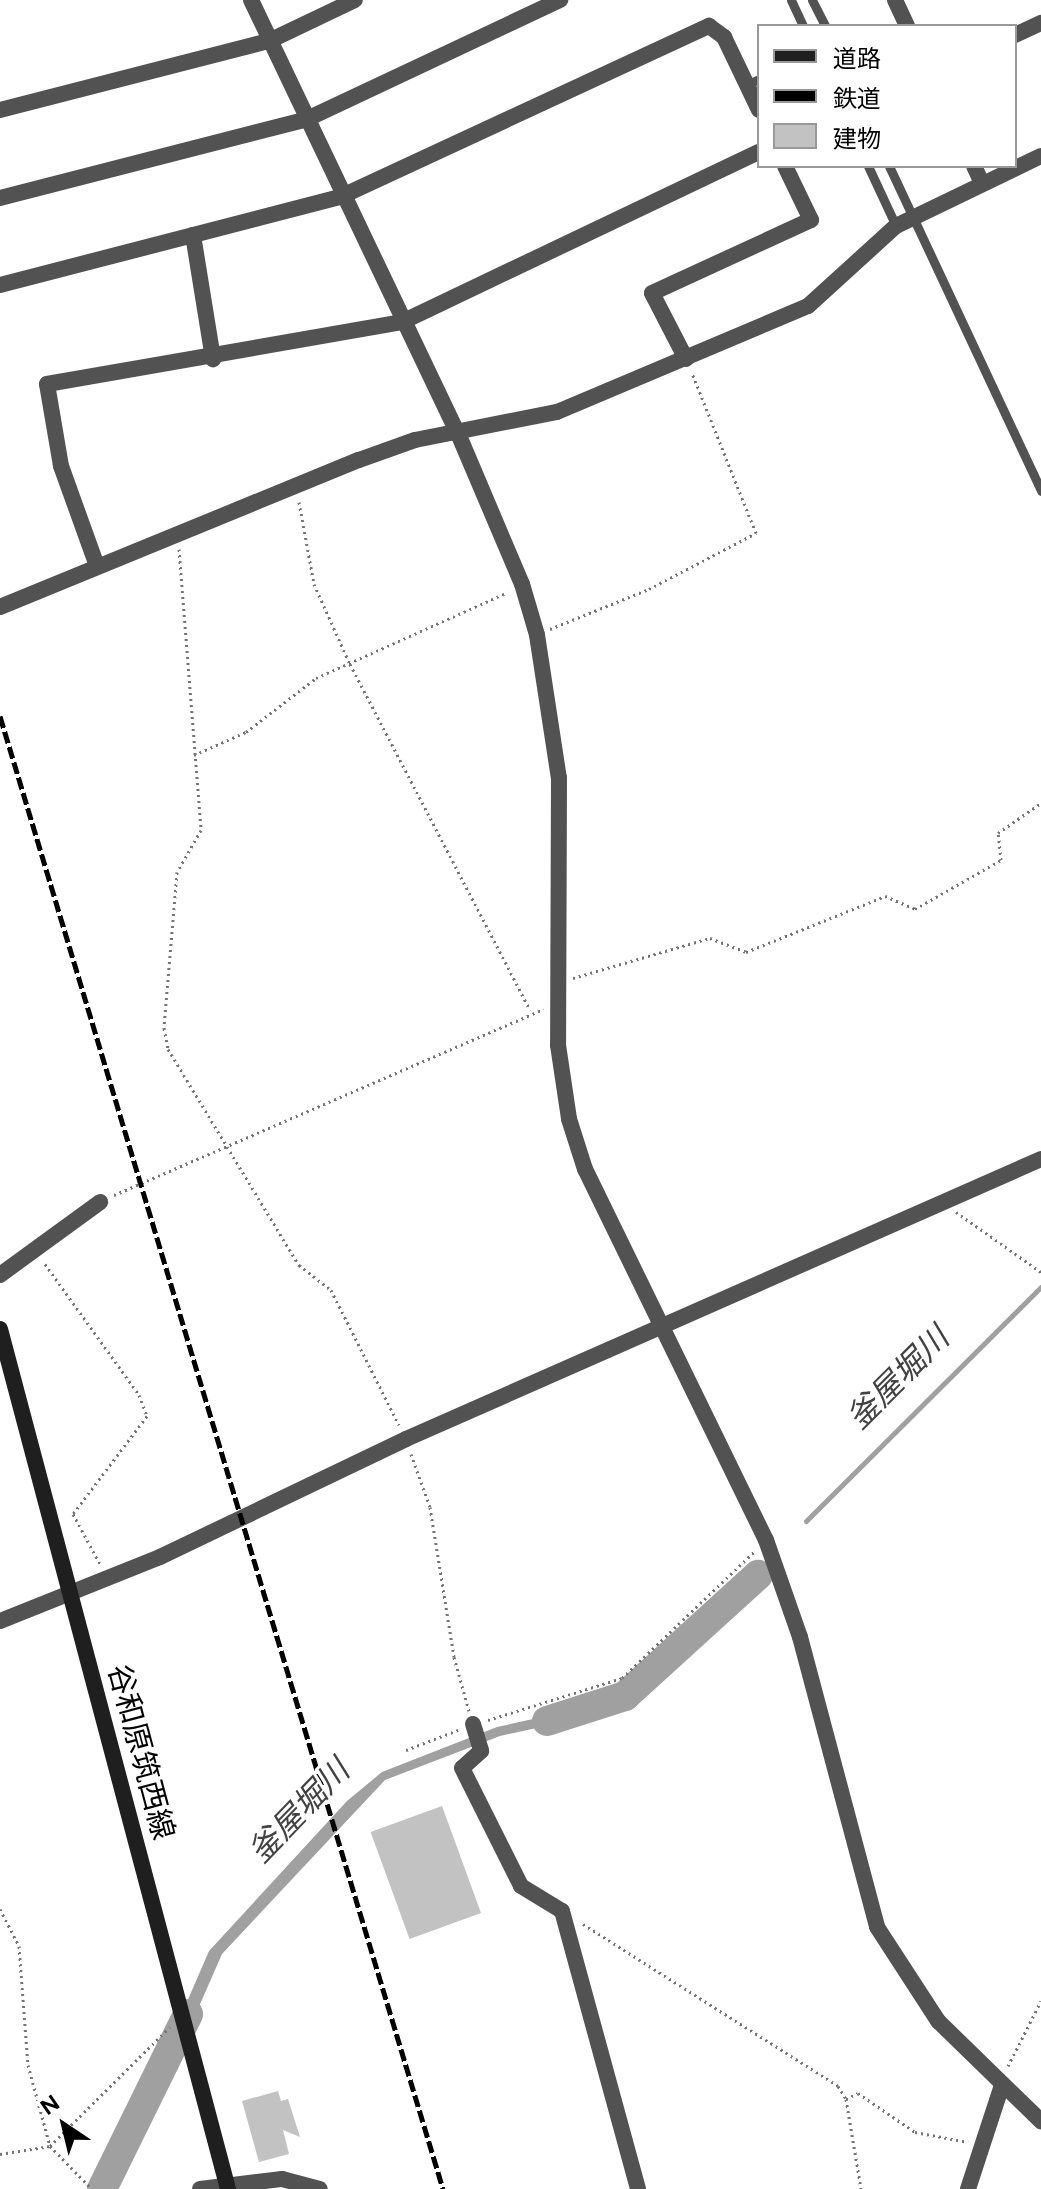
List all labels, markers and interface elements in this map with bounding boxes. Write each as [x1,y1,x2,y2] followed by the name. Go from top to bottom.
[757,24,1017,168] legend
[833,44,881,73] text: 道路
[833,84,881,113] text: 鉄道
[833,124,881,153] text: 建物
[839,1319,957,1437] water label: 釜屋堀川
[100,1660,182,1844] street label: 谷和原筑西線
[241,1752,357,1870] water label: 釜屋堀川
[24,2085,104,2165] north arrow
[35,2089,65,2121] text: N

